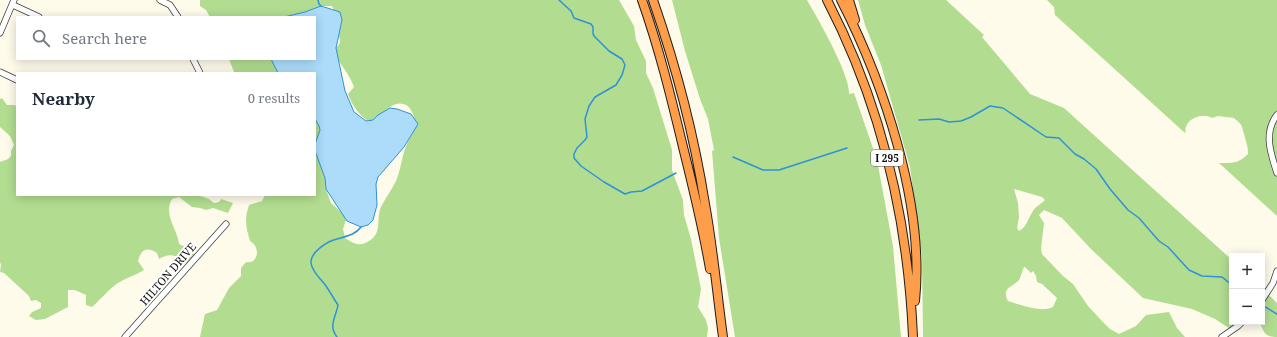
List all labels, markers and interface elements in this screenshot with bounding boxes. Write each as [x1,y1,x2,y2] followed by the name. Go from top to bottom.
[16,16,316,60] search box
[30,27,52,49] icon: search
[62,28,147,48] text: Search here
[32,87,95,110] text: Nearby
[248,89,300,107] text: 0 results
[871,150,903,166] road number: I 295
[136,239,199,308] street label: HILTON DRIVE
[1229,253,1265,325] map controls
[1229,253,1265,289] button: +
[1229,289,1265,325] button: −

